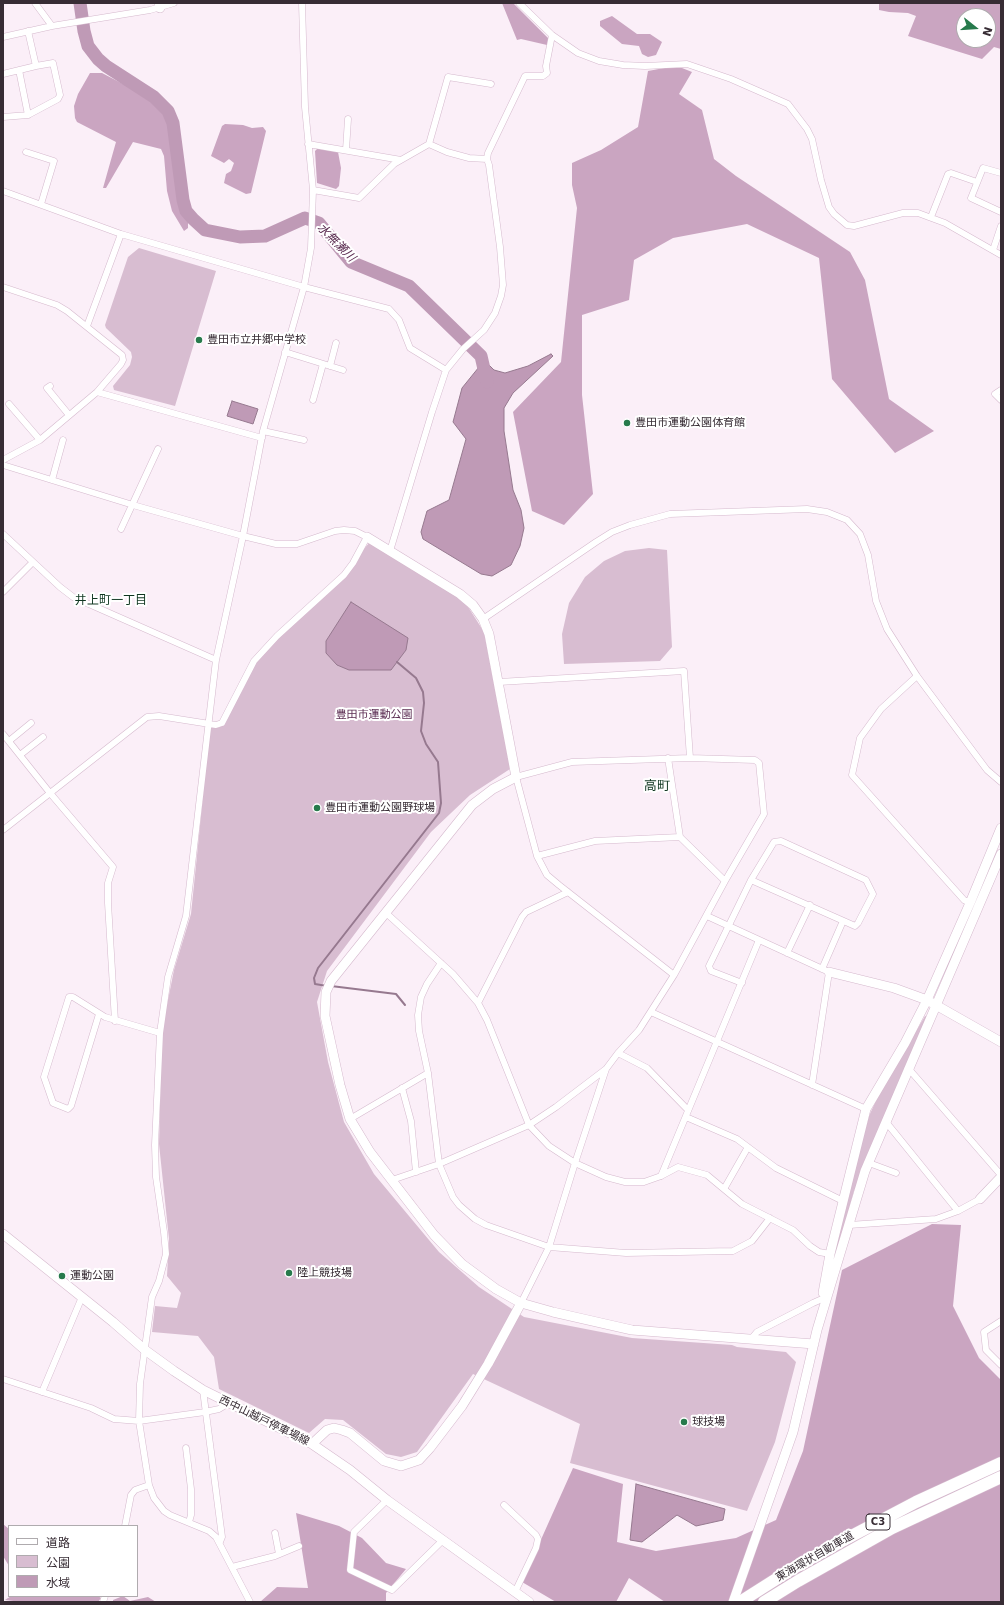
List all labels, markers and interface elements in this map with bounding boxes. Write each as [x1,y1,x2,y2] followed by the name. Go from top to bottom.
[956,8,996,48] north arrow
[979,25,995,38] text: N
[314,221,358,265] water label: 水無瀬川
[207,333,306,347] place label: 豊田市立井郷中学校
[194,335,204,345] marker: 豊田市立井郷中学校
[635,416,745,430] place label: 豊田市運動公園体育館
[622,418,632,428] marker: 豊田市運動公園体育館
[75,594,147,608] district label: 井上町一丁目
[336,708,412,722] park label: 豊田市運動公園
[644,779,670,795] district label: 高町
[325,801,435,815] place label: 豊田市運動公園野球場
[312,803,322,813] marker: 豊田市運動公園野球場
[297,1266,352,1280] place label: 陸上競技場
[284,1268,294,1278] marker: 陸上競技場
[70,1269,114,1283] place label: 運動公園
[57,1271,67,1281] marker: 運動公園
[217,1393,311,1449] street label: 西中山越戸停車場線
[692,1415,725,1429] place label: 球技場
[679,1417,689,1427] marker: 球技場
[866,1514,890,1530] road number: C3
[8,1525,138,1597] legend
[774,1529,856,1585] street label: 東海環状自動車道
[46,1536,70,1550] text: 道路
[46,1556,70,1570] text: 公園
[46,1576,70,1590] text: 水域

